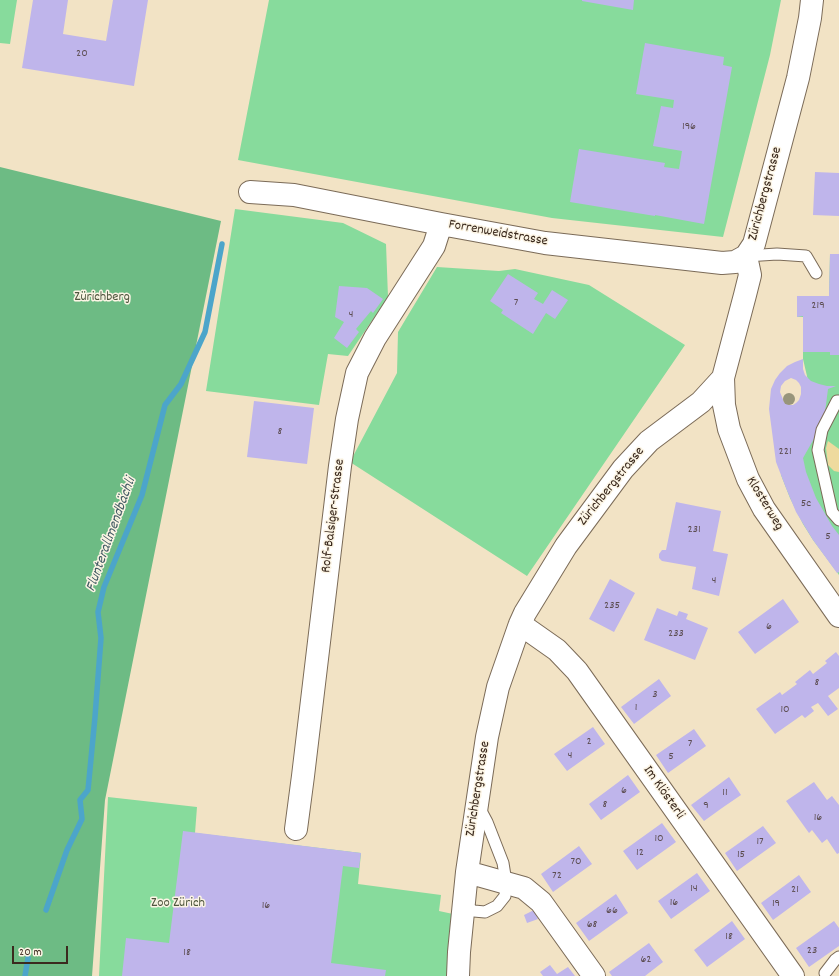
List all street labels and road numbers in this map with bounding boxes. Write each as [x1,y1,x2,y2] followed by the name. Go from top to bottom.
[745,145,787,243] street label: Zürichbergstrasse
[447,217,549,251] street label: Forrenweidstrasse
[575,444,649,530] street label: Zürichbergstrasse
[319,458,349,574] street label: Rolf-Balsiger-Strasse
[741,474,787,534] street label: Klosterweg
[463,740,495,838] street label: Zürichbergstrasse
[638,763,688,823] street label: Im Klösterli

